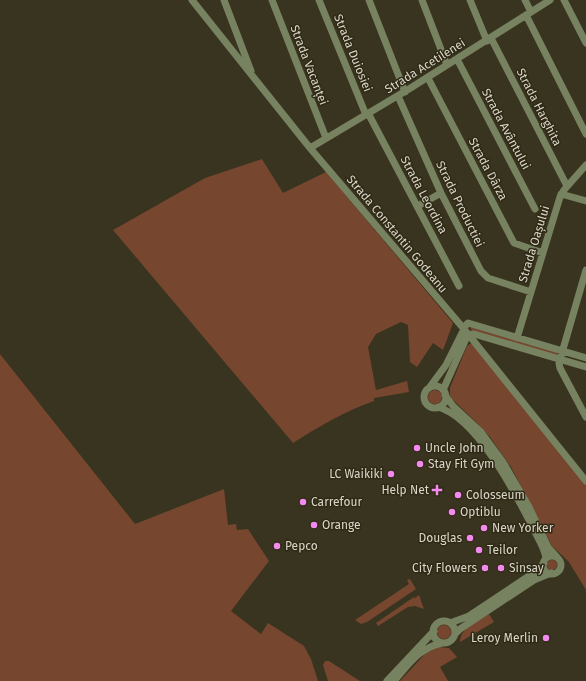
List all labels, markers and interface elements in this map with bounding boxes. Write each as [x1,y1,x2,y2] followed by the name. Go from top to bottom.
[331,12,375,94] street label: Strada Duiosiei
[286,23,331,107] street label: Strada Vacanței
[382,36,468,96] street label: Strada Acetilenei
[513,66,565,148] street label: Strada Harghita
[479,86,533,172] street label: Strada Avântului
[466,135,510,203] street label: Strada Dârza
[398,154,450,236] street label: Strada Leordina
[433,159,487,249] street label: Strada Productiei
[344,172,450,296] street label: Strada Constantin Godeanu
[516,204,553,284] street label: Strada Oașului
[425,441,484,455] place label: Uncle John
[412,443,422,453] marker: Uncle John
[428,457,494,471] place label: Stay Fit Gym
[415,459,425,469] marker: Stay Fit Gym
[329,467,383,481] place label: LC Waikiki
[386,469,396,479] marker: LC Waikiki
[381,483,430,497] place label: Help Net
[432,485,442,495] marker: Help Net
[466,488,525,502] place label: Colosseum
[453,490,463,500] marker: Colosseum
[311,495,362,509] place label: Carrefour
[298,497,308,507] marker: Carrefour
[460,505,501,519] place label: Optiblu
[447,507,457,517] marker: Optiblu
[322,518,361,532] place label: Orange
[309,520,319,530] marker: Orange
[492,521,554,535] place label: New Yorker
[479,523,489,533] marker: New Yorker
[419,531,462,545] place label: Douglas
[465,533,475,543] marker: Douglas
[285,539,318,553] place label: Pepco
[272,541,282,551] marker: Pepco
[487,543,518,557] place label: Teilor
[474,545,484,555] marker: Teilor
[412,561,477,575] place label: City Flowers
[509,561,544,575] place label: Sinsay
[480,563,490,573] marker: City Flowers
[496,563,506,573] marker: Sinsay
[471,631,538,645] place label: Leroy Merlin
[541,633,551,643] marker: Leroy Merlin

